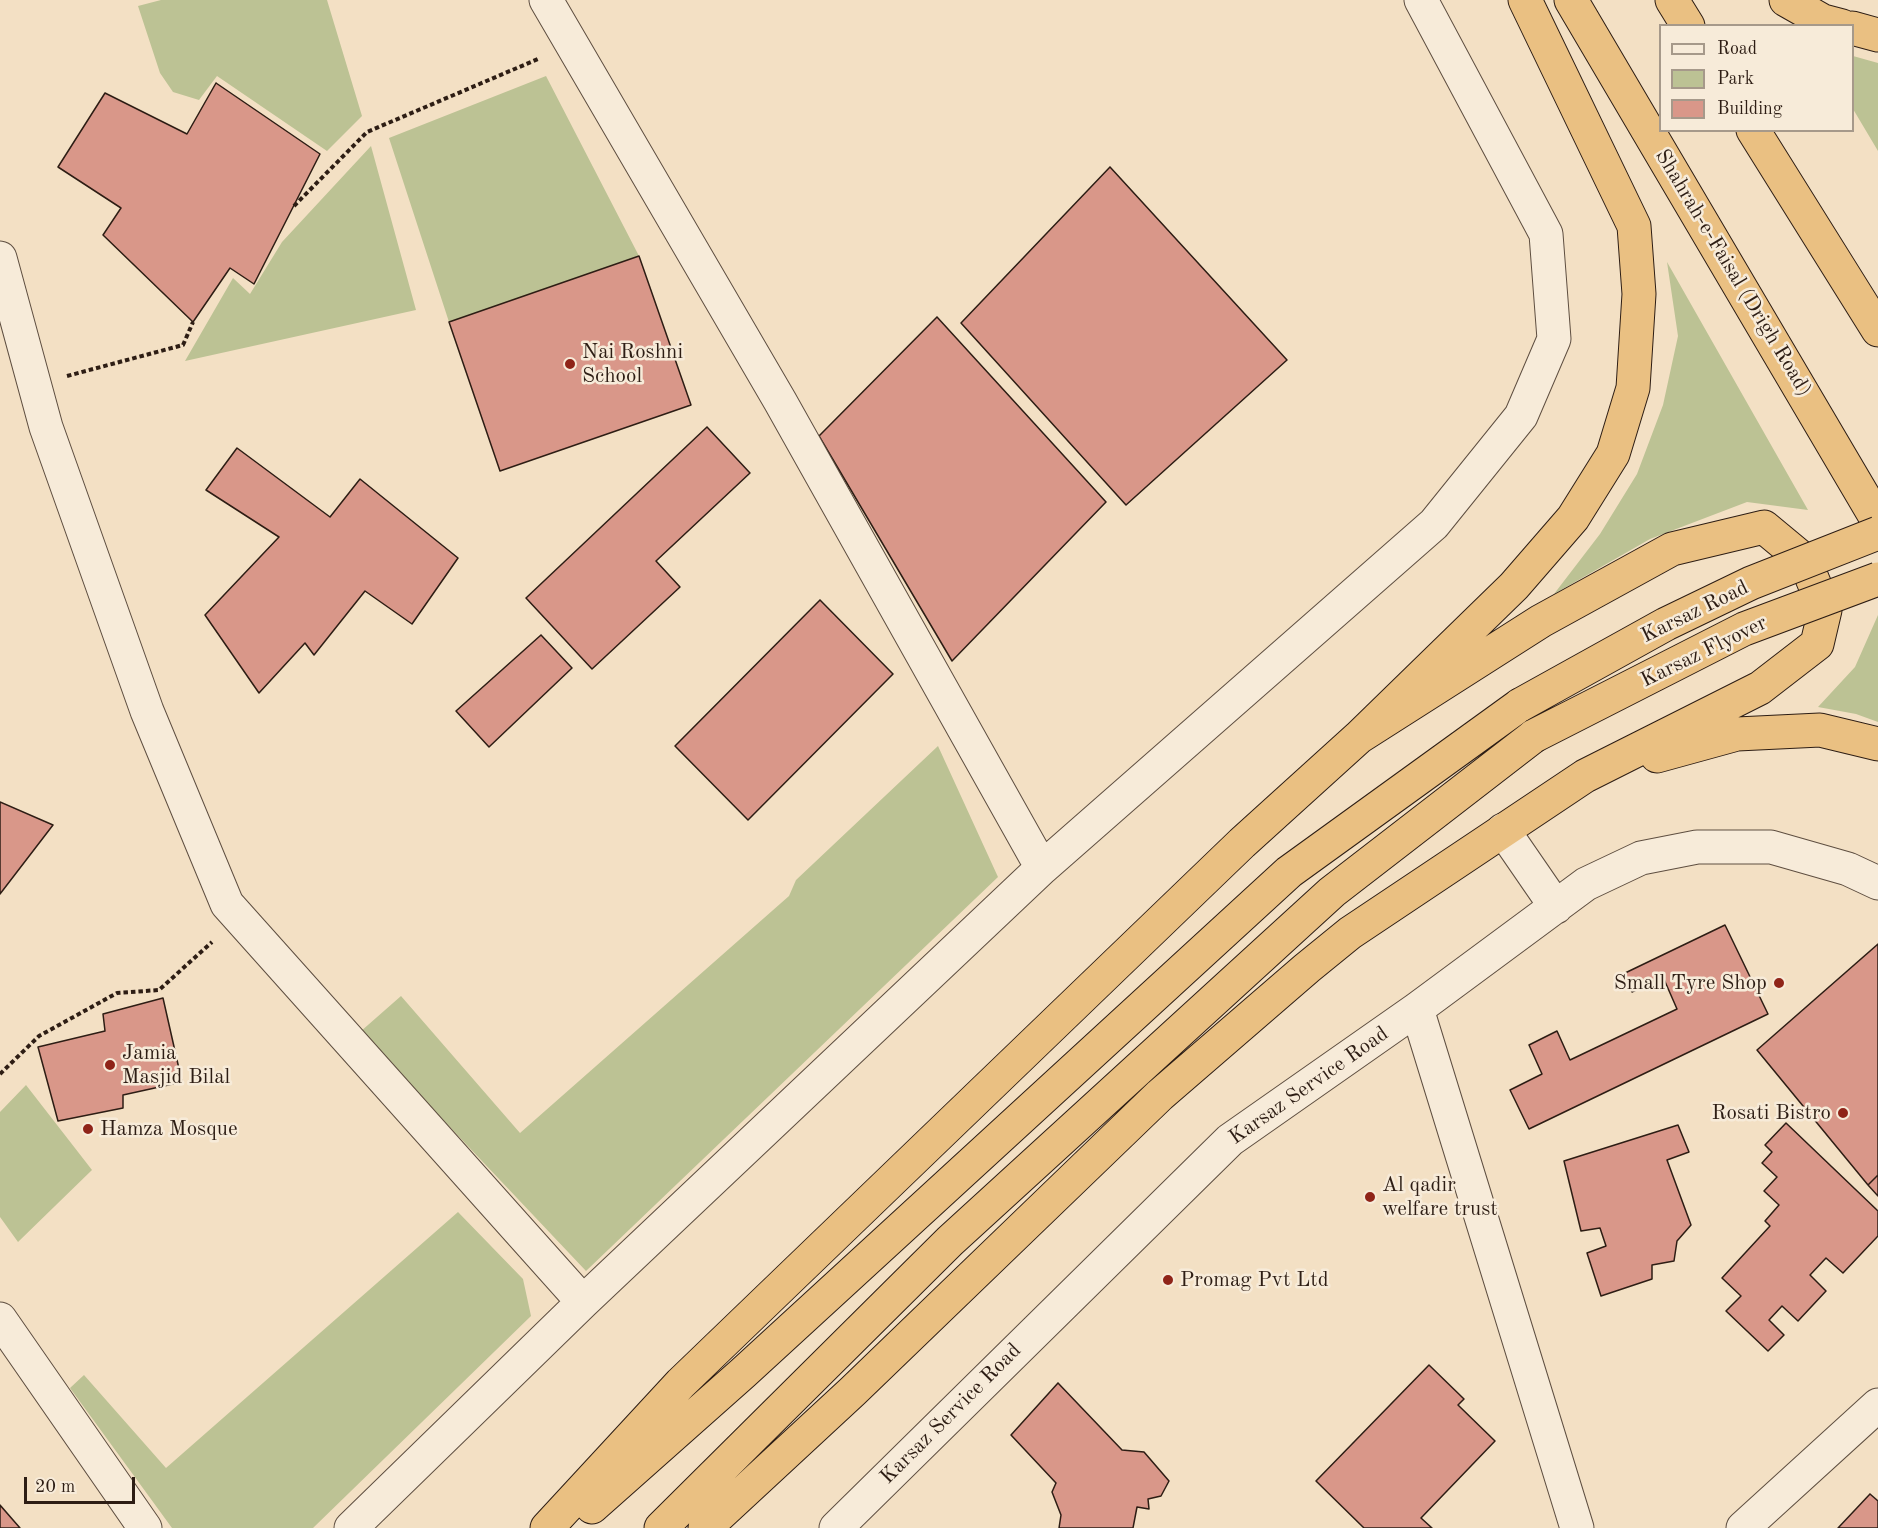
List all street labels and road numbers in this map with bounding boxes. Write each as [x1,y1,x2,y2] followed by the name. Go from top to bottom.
[1649,145,1817,401] street label: Shahrah-e-Faisal (Drigh Road)
[1637,575,1753,649] street label: Karsaz Road
[1637,611,1771,693] street label: Karsaz Flyover
[1224,1021,1394,1151] street label: Karsaz Service Road
[875,1338,1027,1490] street label: Karsaz Service Road

